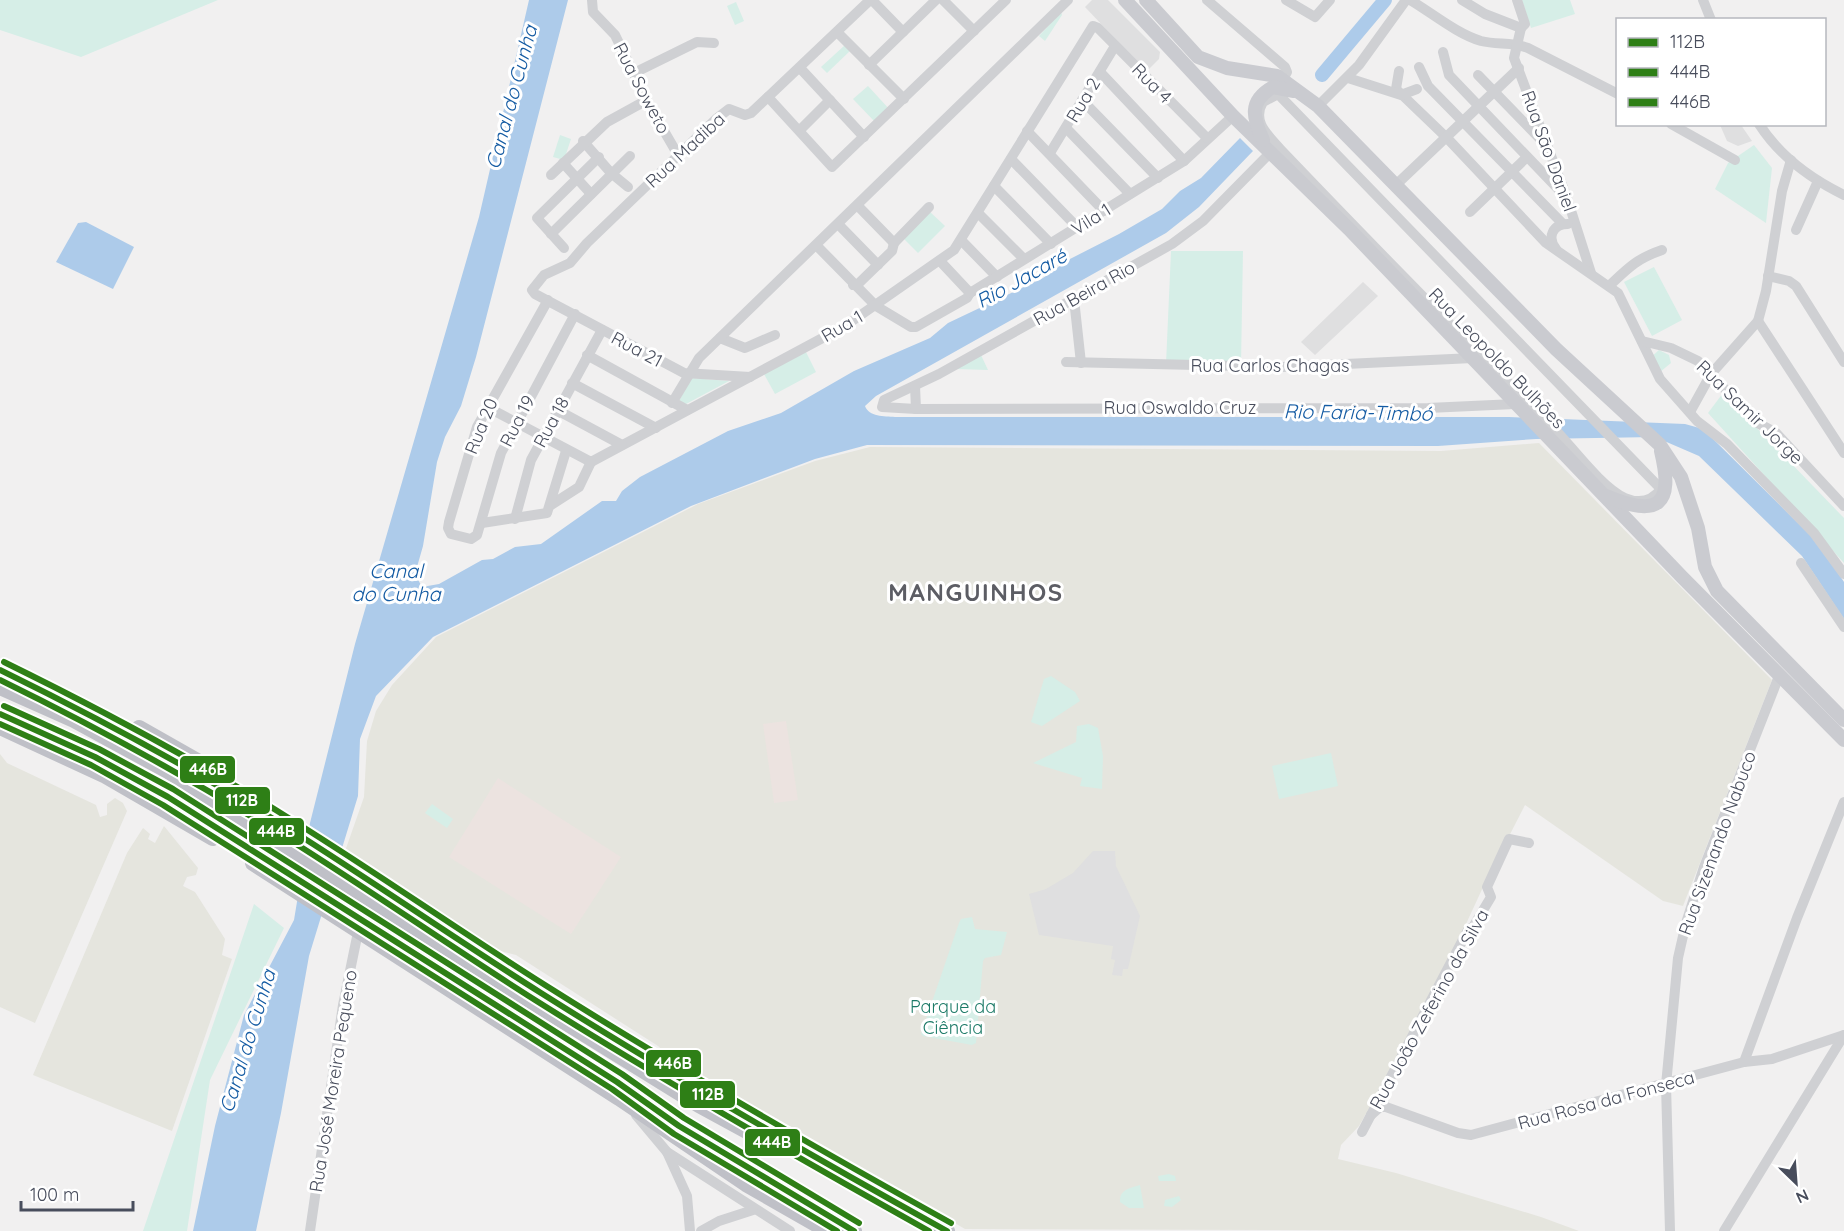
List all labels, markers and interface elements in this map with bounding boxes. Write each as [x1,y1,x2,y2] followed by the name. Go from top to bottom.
[1616,18,1826,126] legend
[480,20,543,172] water label: Canal do Cunha
[1670,30,1705,53] text: 112B
[608,39,676,137] street label: Rua Soweto
[1127,58,1177,108] street label: Rua 4
[1670,60,1710,83] text: 444B
[1061,74,1105,126] street label: Rua 2
[1516,87,1582,215] street label: Rua Sāo Daniel
[1670,90,1710,113] text: 446B
[640,107,730,193] street label: Rua Madiba
[1067,198,1115,240] street label: Vila 1
[971,243,1071,313] water label: Rio Jacaré
[1029,256,1139,330] street label: Rua Beira Rio
[1424,283,1570,433] street label: Rua Leopoldo Bulhões
[817,305,867,347] street label: Rua 1
[608,326,666,372] street label: Rua 21
[1190,354,1350,377] street label: Rua Carlos Chagas
[1692,355,1808,469] street label: Rua Samir Jorge
[494,391,540,451] street label: Rua 19
[528,393,574,451] street label: Rua 18
[459,395,503,457] street label: Rua 20
[1104,396,1256,419] street label: Rua Oswaldo Cruz
[1283,398,1434,426] water label: Rio Faria-Timbó
[351,558,442,606] water label: Canal do Cunha
[888,577,1064,607] district label: MANGUINHOS
[1673,748,1761,938] street label: Rua Sizenando Nabuco
[179,755,236,784] line badge: 446B
[189,759,227,779] text: 446B
[214,786,271,815] line badge: 112B
[226,790,258,810] text: 112B
[248,817,305,846] line badge: 444B
[257,821,295,841] text: 444B
[1364,905,1494,1113] street label: Rua João Zeferino da Silva
[213,965,281,1115] water label: Canal do Cunha
[304,968,362,1194] street label: Rua José Moreira Pequeno
[910,995,996,1039] park label: Parque da Ciência
[645,1049,702,1078] line badge: 446B
[654,1053,692,1073] text: 446B
[1515,1065,1697,1135] street label: Rua Rosa da Fonseca
[679,1080,736,1109] line badge: 112B
[692,1084,724,1104] text: 112B
[744,1128,801,1157] line badge: 444B
[753,1132,791,1152] text: 444B
[1766,1153,1826,1213] north arrow
[21,1174,134,1212] scale bar
[30,1183,79,1206] text: 100 m
[1793,1185,1812,1208] text: N

